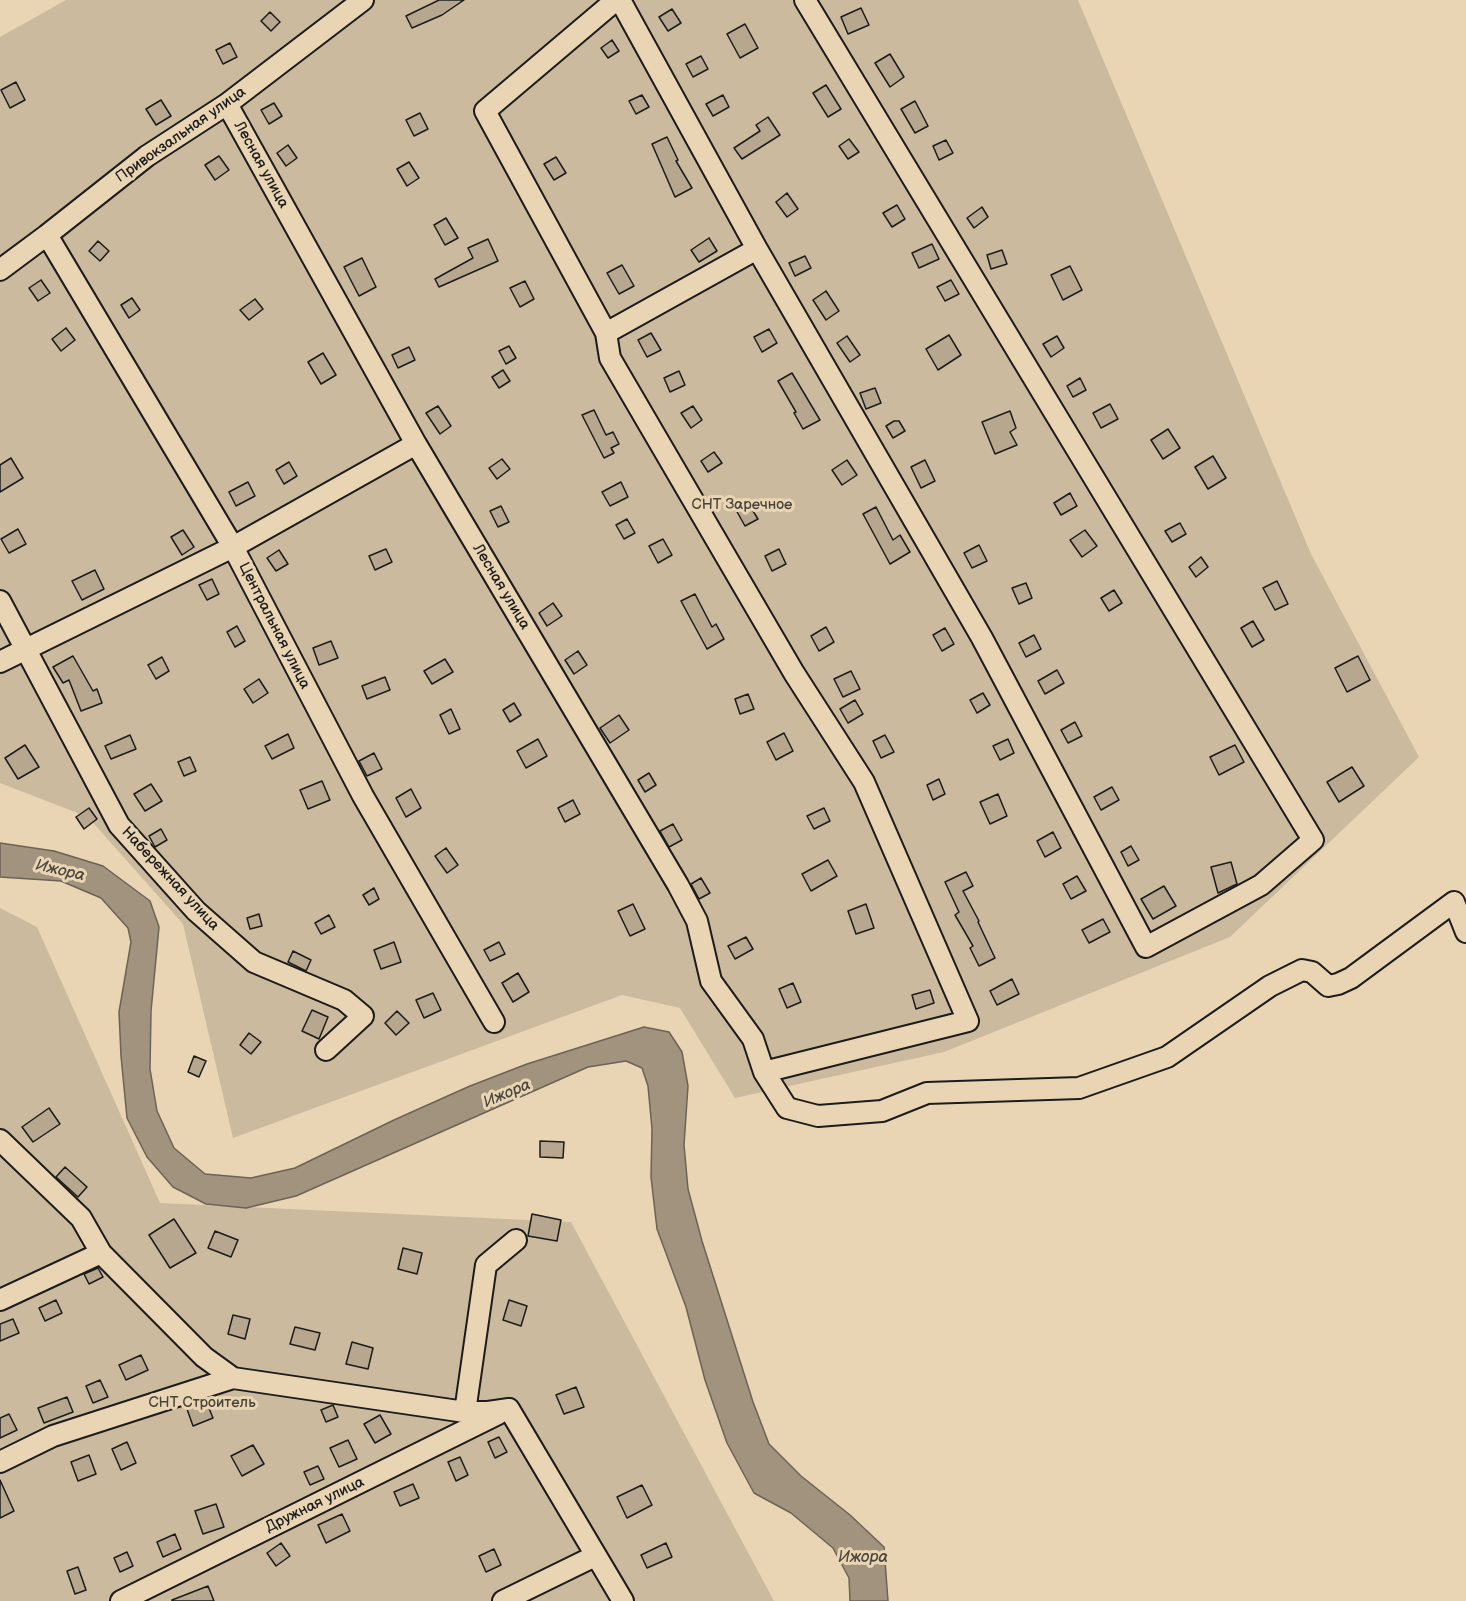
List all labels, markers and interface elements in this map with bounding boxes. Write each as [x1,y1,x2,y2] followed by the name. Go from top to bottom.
[112,83,250,187] street label: Привокзальная улица
[230,118,292,212] street label: Лесная улица
[692,496,792,514] park label: СНТ Заречное
[468,541,534,633] street label: Лесная улица
[234,560,314,692] street label: Центральная улица
[117,823,223,935] street label: Набережная улица
[34,856,86,886] water label: Ижора
[480,1075,534,1113] water label: Ижора
[148,1394,256,1412] park label: СНТ Строитель
[263,1473,367,1537] street label: Дружная улица
[838,1548,888,1568] water label: Ижора

